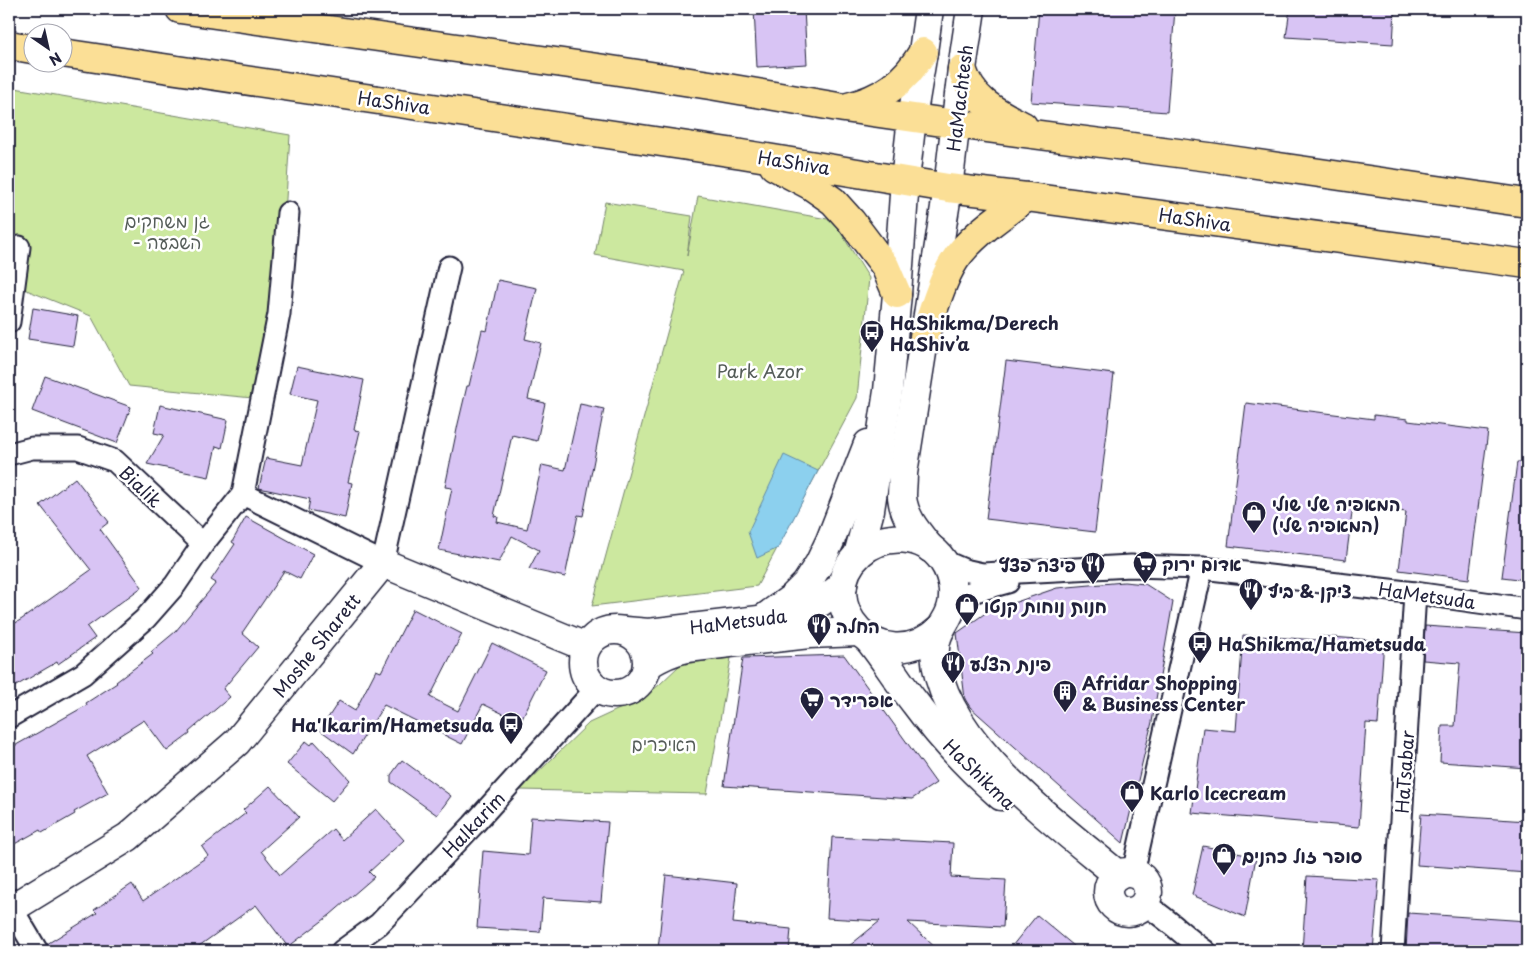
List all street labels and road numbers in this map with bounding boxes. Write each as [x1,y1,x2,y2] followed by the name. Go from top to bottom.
[939,43,979,153] street label: HaMachtesh
[356,84,433,121] street label: HaShiva
[756,143,833,181] street label: HaShiva
[1157,201,1234,238] street label: HaShiva
[114,459,168,513] street label: Bialik
[1377,575,1477,615] street label: HaMetsuda
[266,587,366,703] street label: Moshe Sharett
[688,602,788,640] street label: HaMetsuda
[1388,729,1420,814] street label: HaTsabar
[938,732,1023,816] street label: HaShikma
[435,785,511,863] street label: HaIkarim

